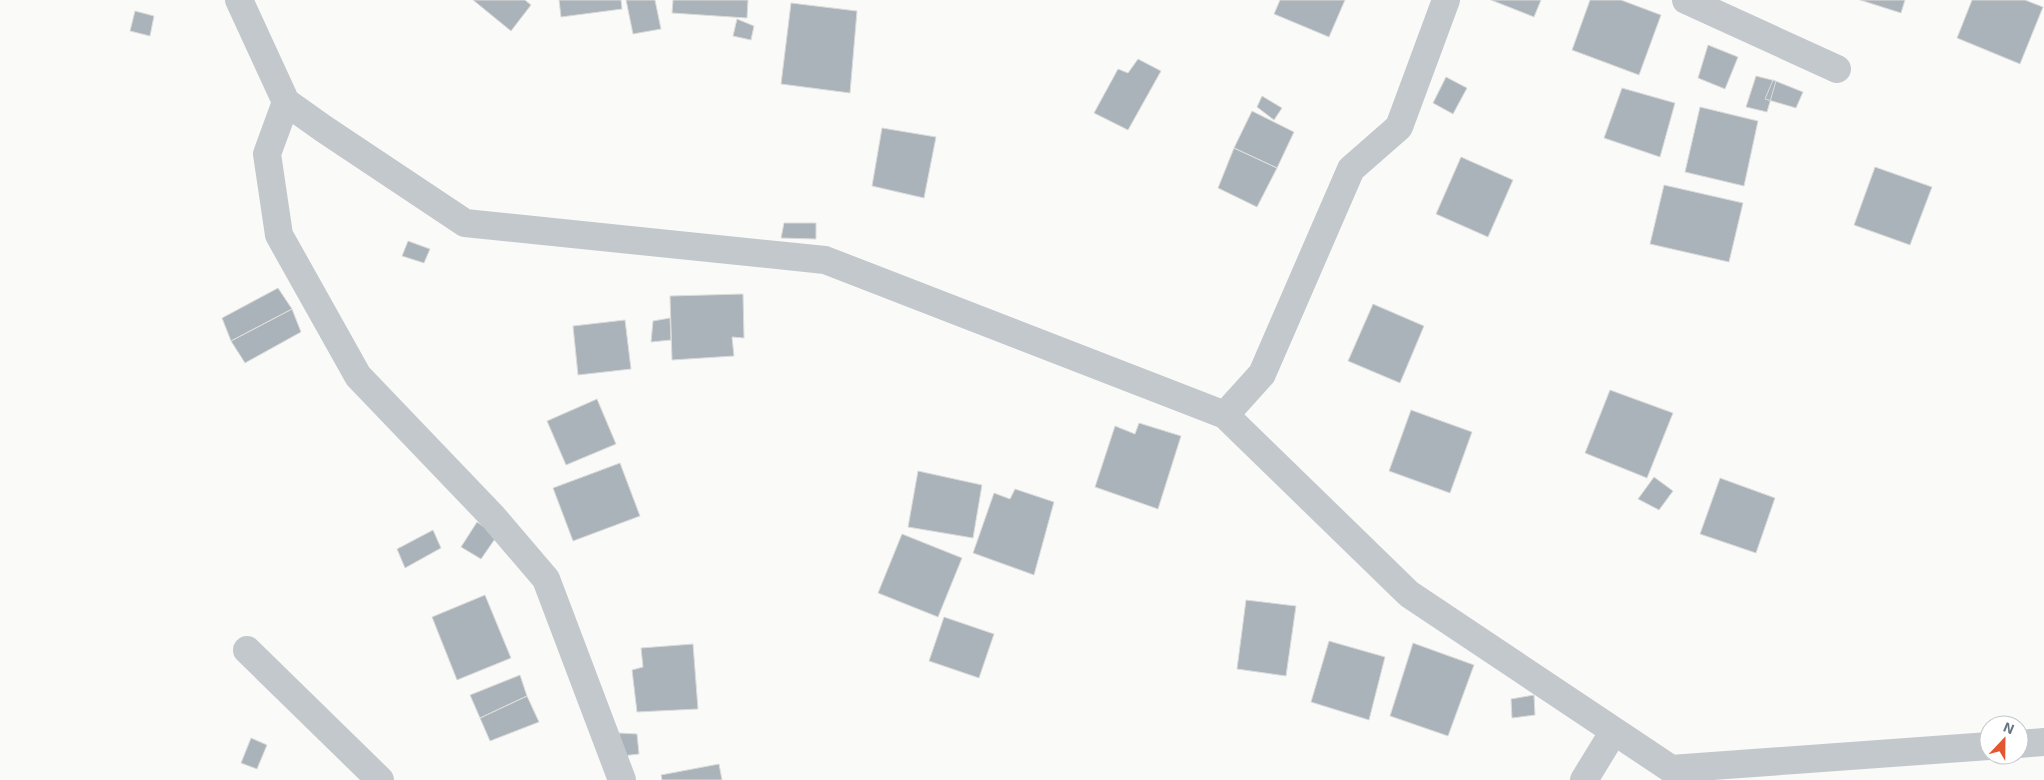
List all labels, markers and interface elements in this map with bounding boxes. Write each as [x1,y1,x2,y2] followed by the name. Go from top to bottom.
[1979,715,2029,765] north arrow
[2001,718,2017,737] text: N

